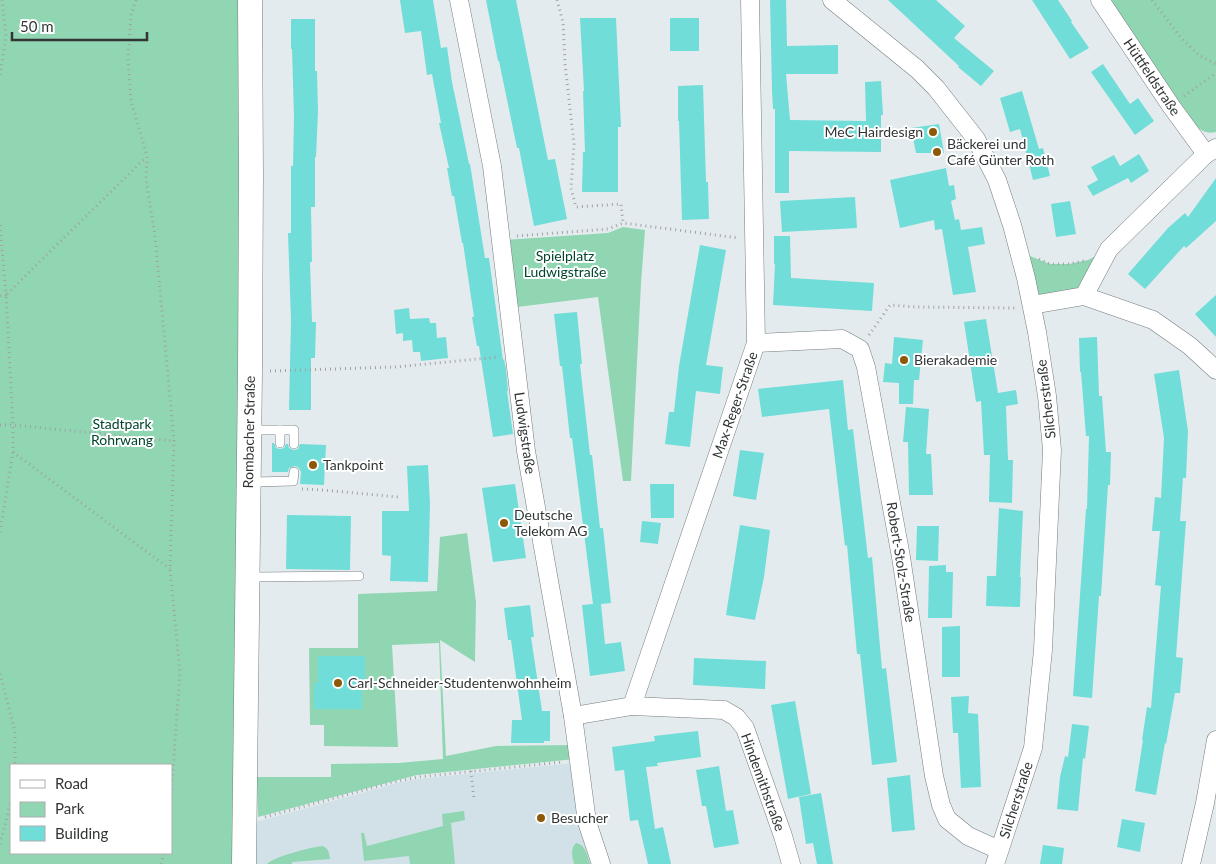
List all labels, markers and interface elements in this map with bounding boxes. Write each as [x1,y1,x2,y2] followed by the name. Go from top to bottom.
[12,10,148,42] scale bar
[20,17,54,35] text: 50 m
[1120,35,1184,119] street label: Hüttfeldstraße
[825,123,923,140] place label: MeC Hairdesign
[927,126,939,138] marker: MeC Hairdesign
[947,135,1054,168] place label: Bäckerei und Café Günter Roth
[931,146,943,158] marker: Bäckerei und Café Günter Roth
[524,247,606,280] park label: Spielplatz Ludwigstraße
[708,349,761,460] street label: Max-Reger-Straße
[914,351,997,368] place label: Bierakademie
[898,354,910,366] marker: Bierakademie
[1032,358,1059,440] street label: Silcherstraße
[239,376,258,488] street label: Rombacher Straße
[511,391,540,475] street label: Ludwigstraße
[91,415,153,448] park label: Stadtpark Rohrwang
[323,456,383,473] place label: Tankpoint
[307,459,319,471] marker: Tankpoint
[884,501,919,623] street label: Robert-Stolz-Straße
[514,506,587,539] place label: Deutsche Telekom AG
[498,517,510,529] marker: Deutsche Telekom AG
[348,674,572,691] place label: Carl-Schneider-Studentenwohnheim
[332,677,344,689] marker: Carl-Schneider-Studentenwohnheim
[738,730,789,833] street label: Hindemithstraße
[995,759,1036,840] street label: Silcherstraße
[10,764,172,854] legend
[55,774,88,792] text: Road
[55,799,85,817] text: Park
[551,809,608,826] place label: Besucher
[535,812,547,824] marker: Besucher
[55,824,108,842] text: Building

